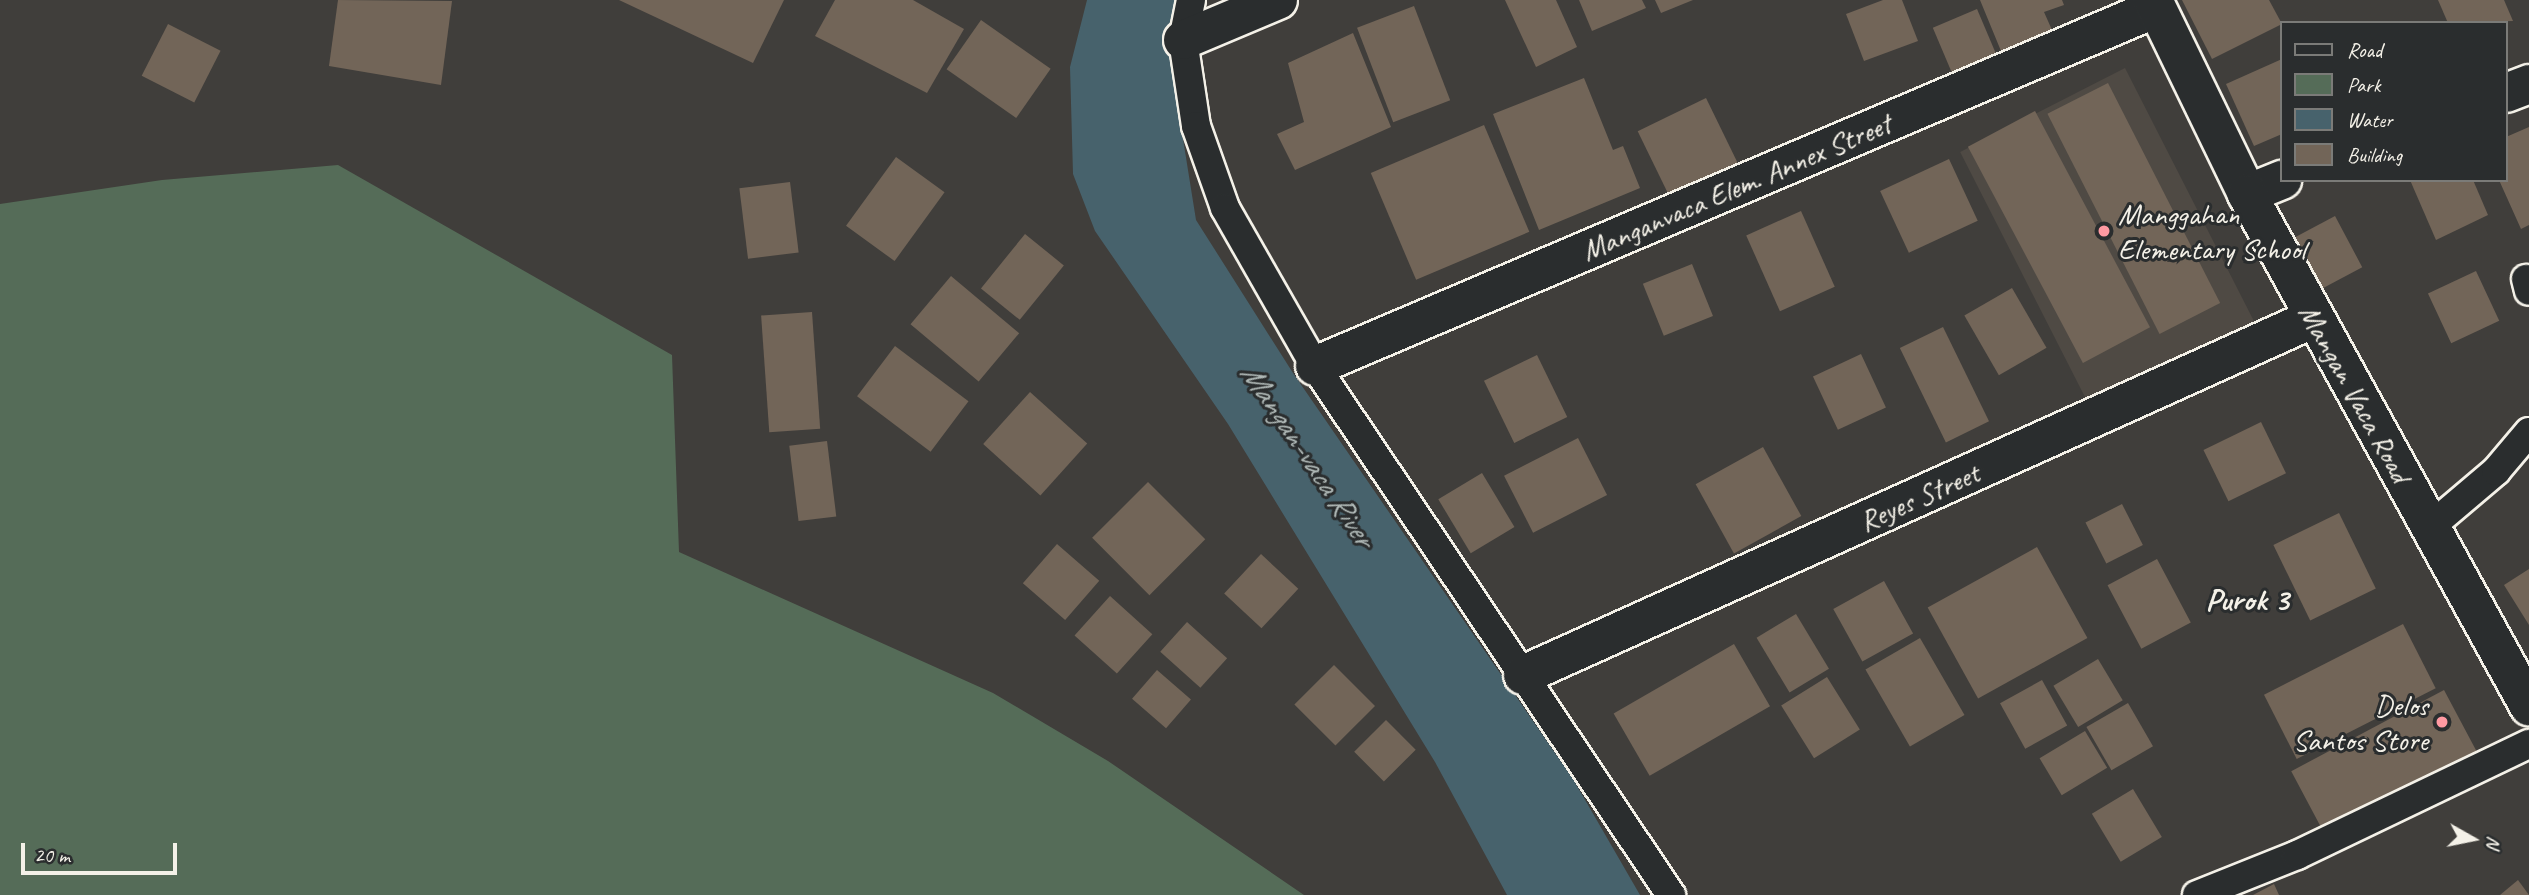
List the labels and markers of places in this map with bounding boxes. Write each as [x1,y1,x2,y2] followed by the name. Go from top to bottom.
[2118,196,2305,266] place label: Manggahan Elementary School
[2096,223,2112,239] marker: Manggahan Elementary School
[2293,687,2428,758] place label: Delos Santos Store
[2434,714,2450,730] marker: Delos Santos Store

